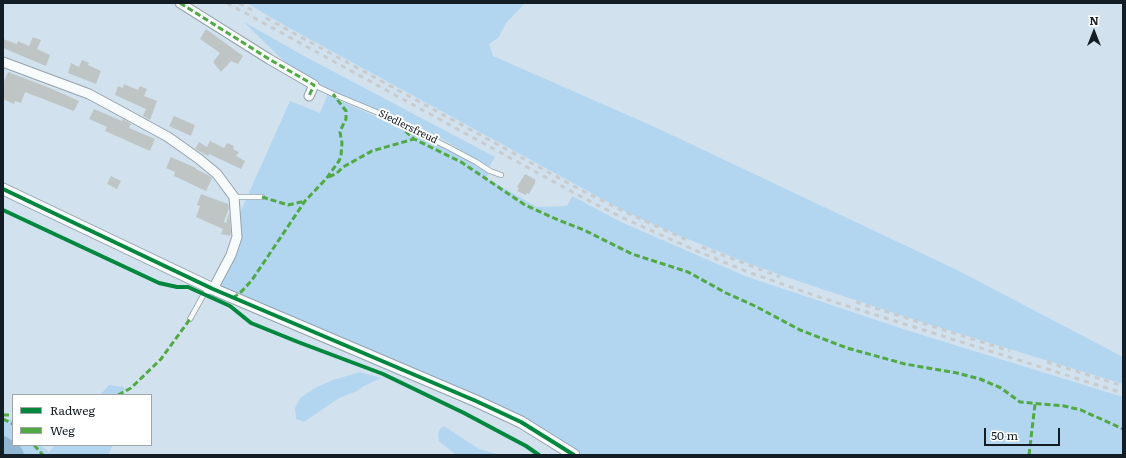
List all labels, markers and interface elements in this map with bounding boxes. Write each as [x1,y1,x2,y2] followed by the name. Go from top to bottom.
[1074,12,1114,52] north arrow
[1089,12,1099,28] text: N
[376,108,440,146] street label: Siedlersfreud
[12,394,152,446] legend
[50,401,95,419] text: Radweg
[986,420,1062,446] scale bar
[50,421,75,439] text: Weg
[991,426,1018,444] text: 50 m

